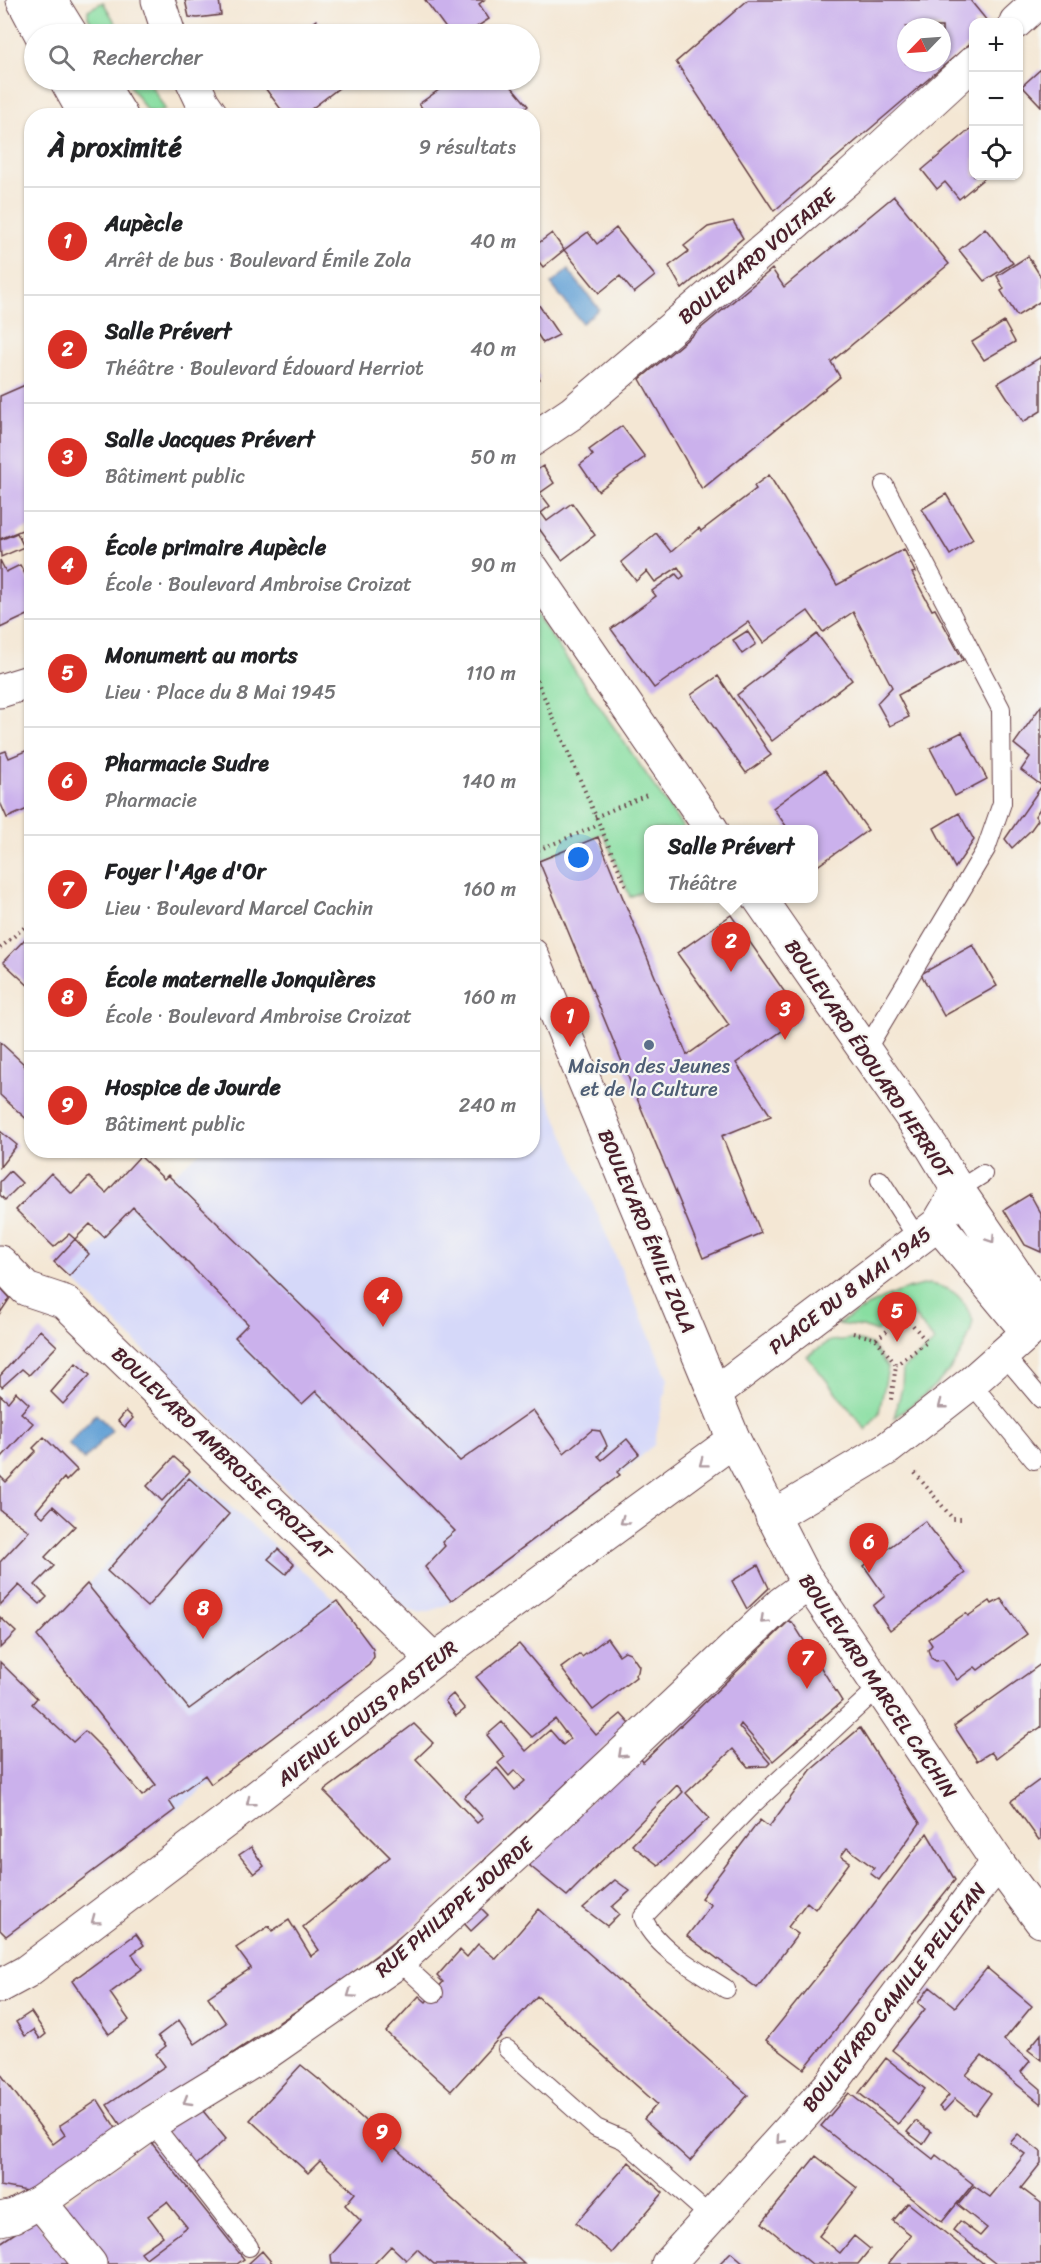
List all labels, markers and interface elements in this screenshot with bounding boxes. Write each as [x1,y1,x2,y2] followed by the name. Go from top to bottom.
[897,18,951,72] north arrow
[969,18,1023,180] map controls
[969,18,1023,72] button: +
[24,24,540,90] search box
[93,38,203,77] text: Rechercher
[45,41,78,74] icon: search
[969,72,1023,126] button: −
[48,124,182,170] text: À proximité
[969,126,1023,180] button: locate
[419,130,516,165] text: 9 résultats
[670,178,846,334] street label: BOULEVARD VOLTAIRE
[105,204,183,243] text: Aupècle
[63,224,72,259] text: 1
[470,224,516,259] text: 40 m
[105,243,411,278] text: Arrêt de bus · Boulevard Émile Zola
[105,312,231,351] text: Salle Prévert
[62,332,73,367] text: 2
[470,332,516,367] text: 40 m
[105,351,424,386] text: Théâtre · Boulevard Édouard Herriot
[105,420,315,459] text: Salle Jacques Prévert
[62,440,73,475] text: 3
[471,440,516,475] text: 50 m
[105,459,246,494] text: Bâtiment public
[105,528,326,567] text: École primaire Aupècle
[61,548,74,583] text: 4
[471,548,516,583] text: 90 m
[105,567,412,602] text: École · Boulevard Ambroise Croizat
[105,636,298,675] text: Monument au morts
[61,656,74,691] text: 5
[466,656,516,691] text: 110 m
[105,675,336,710] text: Lieu · Place du 8 Mai 1945
[105,744,269,783] text: Pharmacie Sudre
[62,764,73,799] text: 6
[462,764,516,799] text: 140 m
[105,783,197,818] text: Pharmacie
[644,825,818,903] popup
[668,827,794,866] text: Salle Prévert
[564,843,593,872] your location
[105,852,266,891] text: Foyer l'Age d'Or
[668,866,737,901] text: Théâtre
[62,872,73,907] text: 7
[463,872,516,907] text: 160 m
[105,891,373,926] text: Lieu · Boulevard Marcel Cachin
[712,922,750,972] pin: 2
[775,932,963,1187] street label: BOULEVARD ÉDOUARD HERRIOT
[105,960,375,999] text: École maternelle Jonquières
[61,980,74,1015] text: 8
[463,980,516,1015] text: 160 m
[766,990,804,1040] pin: 3
[550,998,590,1047] pin: 1
[105,999,412,1034] text: École · Boulevard Ambroise Croizat
[642,1038,656,1052] marker: Maison des Jeunes et de la Culture
[568,1049,731,1107] place label: Maison des Jeunes et de la Culture
[105,1068,281,1107] text: Hospice de Jourde
[61,1088,74,1123] text: 9
[459,1088,516,1123] text: 240 m
[105,1107,246,1142] text: Bâtiment public
[588,1124,705,1339] street label: BOULEVARD ÉMILE ZOLA
[764,1221,936,1359] street label: PLACE DU 8 MAI 1945
[984,1232,995,1243] one-way arrow
[364,1278,403,1327] pin: 4
[878,1292,916,1342] pin: 5
[103,1338,342,1570] street label: BOULEVARD AMBROISE CROIZAT
[938,1397,949,1408] one-way arrow
[699,1456,710,1467] one-way arrow
[620,1514,631,1525] one-way arrow
[850,1524,888,1573] pin: 6
[789,1567,966,1806] street label: BOULEVARD MARCEL CACHIN
[184,1590,222,1639] pin: 8
[760,1613,770,1624] one-way arrow
[268,1631,466,1796] street label: AVENUE LOUIS PASTEUR
[788,1640,826,1689] pin: 7
[618,1747,628,1758] one-way arrow
[246,1795,257,1806] one-way arrow
[367,1827,543,1987] street label: RUE PHILIPPE JOURDE
[793,1875,996,2120] street label: BOULEVARD CAMILLE PELLETAN
[91,1913,102,1924] one-way arrow
[346,1987,357,1998] one-way arrow
[183,2094,193,2106] one-way arrow
[362,2114,401,2163] pin: 9
[777,2133,788,2144] one-way arrow

